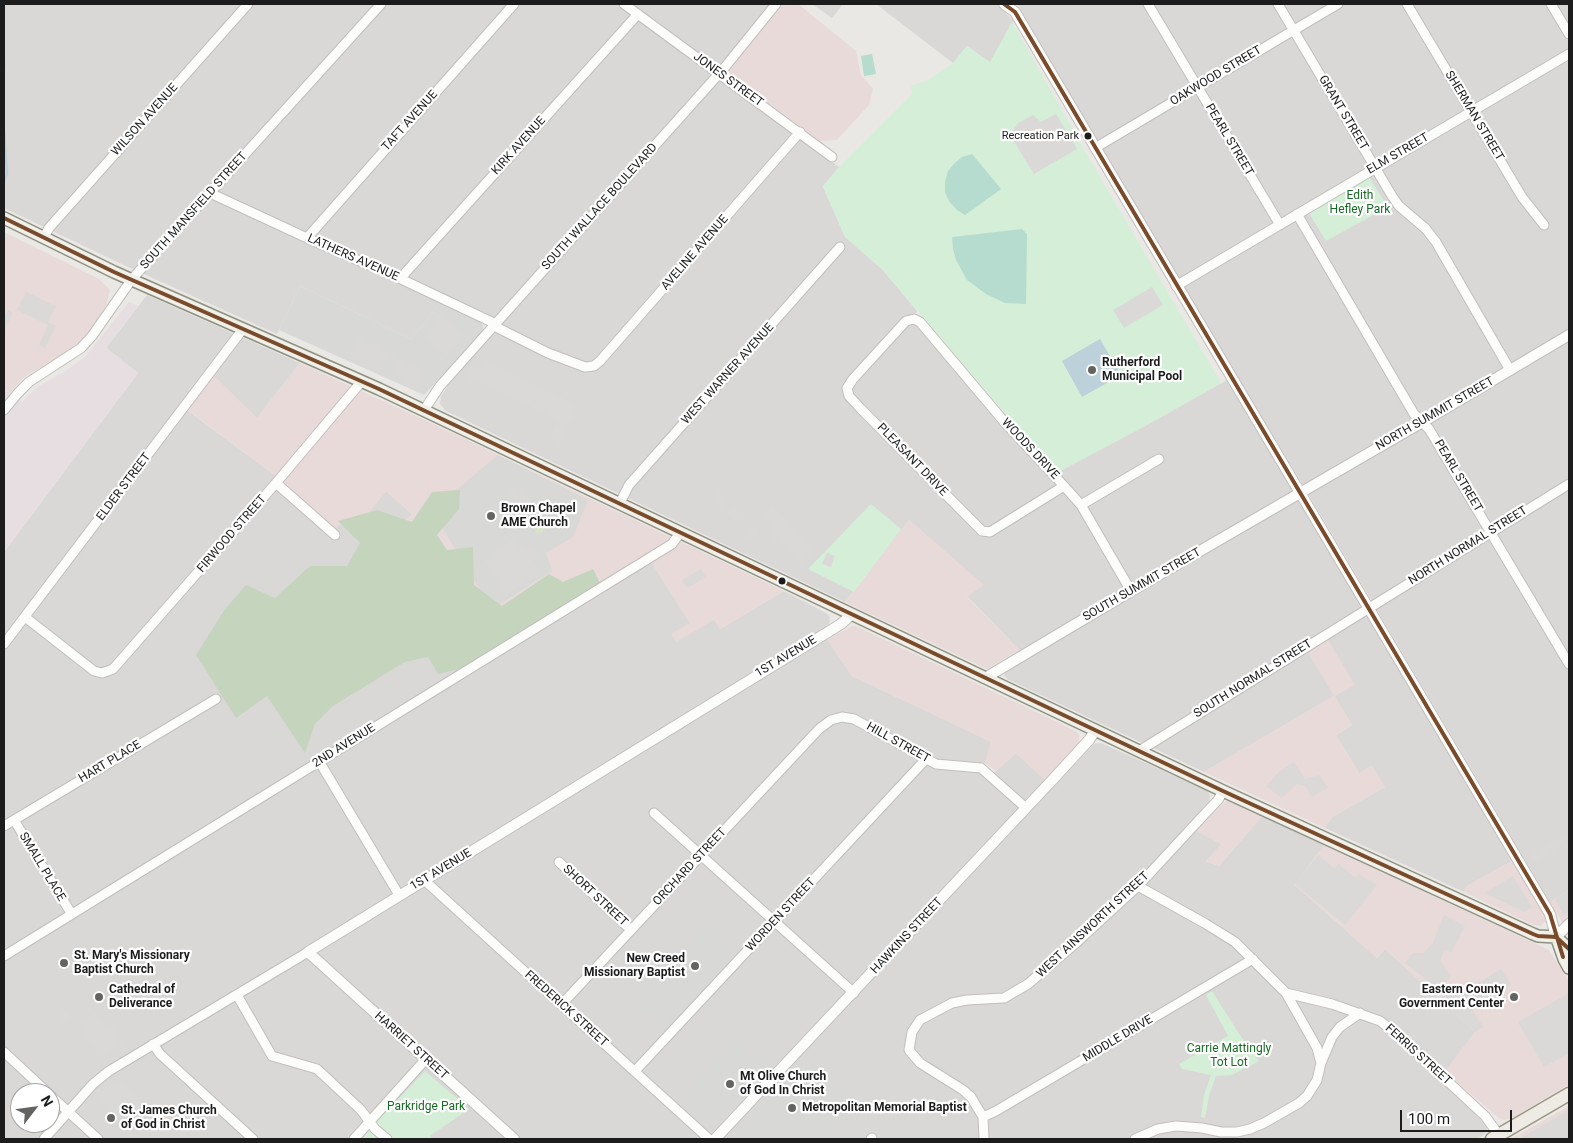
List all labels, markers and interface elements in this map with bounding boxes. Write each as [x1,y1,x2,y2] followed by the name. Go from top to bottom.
[1168,43,1264,109] street label: OAKWOOD STREET
[690,50,766,110] street label: JONES STREET
[1441,68,1507,164] street label: SHERMAN STREET
[1315,73,1371,153] street label: GRANT STREET
[109,81,181,159] street label: WILSON AVENUE
[379,88,441,154] street label: TAFT AVENUE
[1202,101,1256,179] street label: PEARL STREET
[489,114,549,178] street label: KIRK AVENUE
[1002,129,1079,143] place label: Recreation Park
[1364,130,1432,178] street label: ELM STREET
[1083,131,1093,141] marker: Recreation Park
[539,141,661,273] street label: SOUTH WALLACE BOULEVARD
[138,149,250,273] street label: SOUTH MANSFIELD STREET
[1330,189,1390,217] park label: Edith Hefley Park
[658,213,732,293] street label: AVELINE AVENUE
[305,231,401,285] street label: LATHERS AVENUE
[679,320,777,428] street label: WEST WARNER AVENUE
[1102,356,1182,384] place label: Rutherford Municipal Pool
[1086,364,1098,376] marker: Rutherford Municipal Pool
[1373,374,1497,454] street label: NORTH SUMMIT STREET
[998,416,1062,482] street label: WOODS DRIVE
[874,421,950,499] street label: PLEASANT DRIVE
[1431,437,1485,515] street label: PEARL STREET
[94,450,154,524] street label: ELDER STREET
[194,492,270,576] street label: FIRWOOD STREET
[501,502,576,530] place label: Brown Chapel AME Church
[1406,504,1530,588] street label: NORTH NORMAL STREET
[485,510,497,522] marker: Brown Chapel AME Church
[1081,545,1203,625] street label: SOUTH SUMMIT STREET
[777,576,787,586] unlabelled marker
[753,633,819,681] street label: 1ST AVENUE
[1191,637,1315,721] street label: SOUTH NORMAL STREET
[864,720,932,766] street label: HILL STREET
[310,721,378,771] street label: 2ND AVENUE
[76,738,144,786] street label: HART PLACE
[650,825,730,909] street label: ORCHARD STREET
[16,830,68,904] street label: SMALL PLACE
[408,846,474,894] street label: 1ST AVENUE
[560,862,630,930] street label: SHORT STREET
[1034,869,1152,981] street label: WEST AINSWORTH STREET
[743,875,819,955] street label: WORDEN STREET
[868,895,946,977] street label: HAWKINS STREET
[74,949,190,977] place label: St. Mary's Missionary Baptist Church
[584,952,685,980] place label: New Creed Missionary Baptist
[58,957,70,969] marker: St. Mary's Missionary Baptist Church
[689,960,701,972] marker: New Creed Missionary Baptist
[521,968,611,1050] street label: FREDERICK STREET
[109,983,175,1011] place label: Cathedral of Deliverance
[1399,983,1504,1011] place label: Eastern County Government Center
[93,991,105,1003] marker: Cathedral of Deliverance
[1508,991,1520,1003] marker: Eastern County Government Center
[371,1009,451,1083] street label: HARRIET STREET
[1081,1013,1155,1065] street label: MIDDLE DRIVE
[1382,1021,1454,1089] street label: FERRIS STREET
[1187,1042,1271,1070] park label: Carrie Mattingly Tot Lot
[740,1070,826,1098] place label: Mt Olive Church of God In Christ
[724,1078,736,1090] marker: Mt Olive Church of God In Christ
[10,1083,60,1133] north arrow
[38,1093,57,1109] text: N
[387,1100,465,1114] park label: Parkridge Park
[1403,1100,1516,1132] scale bar
[802,1101,967,1115] place label: Metropolitan Memorial Baptist
[786,1102,798,1114] marker: Metropolitan Memorial Baptist
[121,1104,217,1132] place label: St. James Church of God in Christ
[1408,1110,1450,1128] text: 100 m
[105,1112,117,1124] marker: St. James Church of God in Christ

